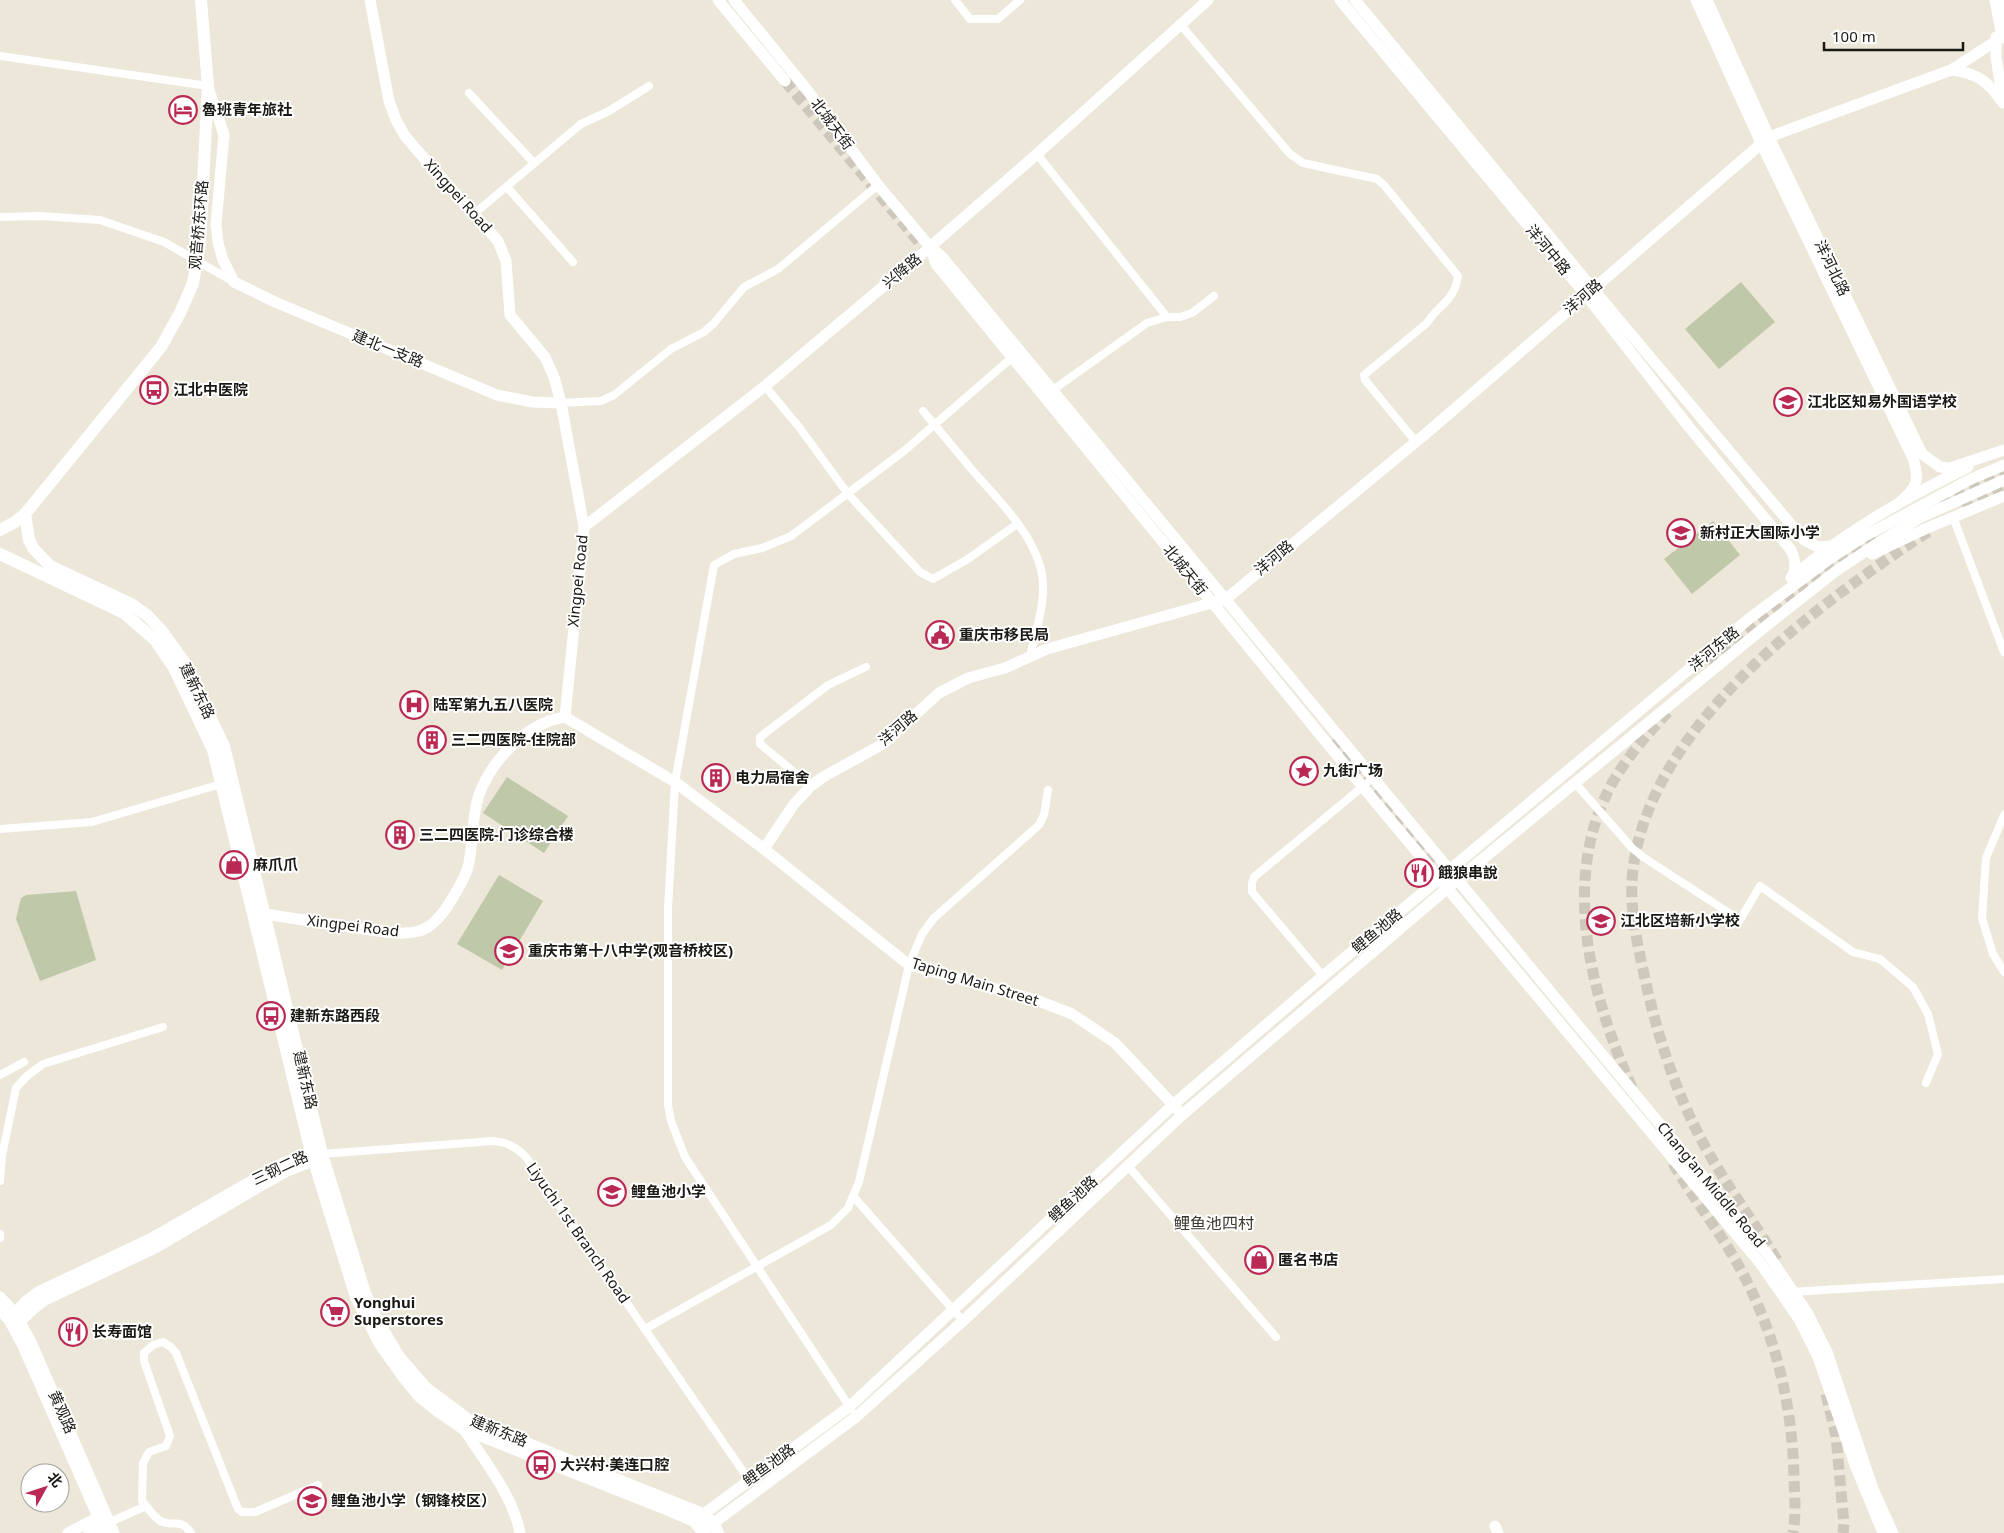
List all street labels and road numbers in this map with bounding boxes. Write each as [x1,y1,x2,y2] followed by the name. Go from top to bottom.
[807,93,859,153] street label: 北城天街
[420,154,497,236] street label: Xingpei Road
[184,179,212,271] street label: 观音桥东环路
[1522,220,1576,279] street label: 洋河中路
[1811,236,1855,299] street label: 洋河北路
[878,248,925,292] street label: 兴降路
[1559,274,1606,319] street label: 洋河路
[350,325,427,371] street label: 建北一支路
[562,534,592,628] street label: Xingpei Road
[1250,535,1297,579] street label: 洋河路
[1159,540,1212,599] street label: 北城天街
[1684,621,1743,675] street label: 洋河东路
[176,659,220,722] street label: 建新东路
[874,705,921,750] street label: 洋河路
[1347,903,1406,957] street label: 鲤鱼池路
[306,909,400,941] street label: Xingpei Road
[909,952,1042,1010] street label: Taping Main Street
[289,1048,322,1111] street label: 建新东路
[1653,1117,1770,1251] street label: Chang'an Middle Road
[248,1145,311,1189] street label: 三钢二路
[523,1158,635,1307] street label: Liyuchi 1st Branch Road
[1044,1170,1101,1226] street label: 鲤鱼池路
[45,1387,81,1436] street label: 黄观路
[468,1410,531,1451] street label: 建新东路
[738,1438,799,1490] street label: 鲤鱼池路

